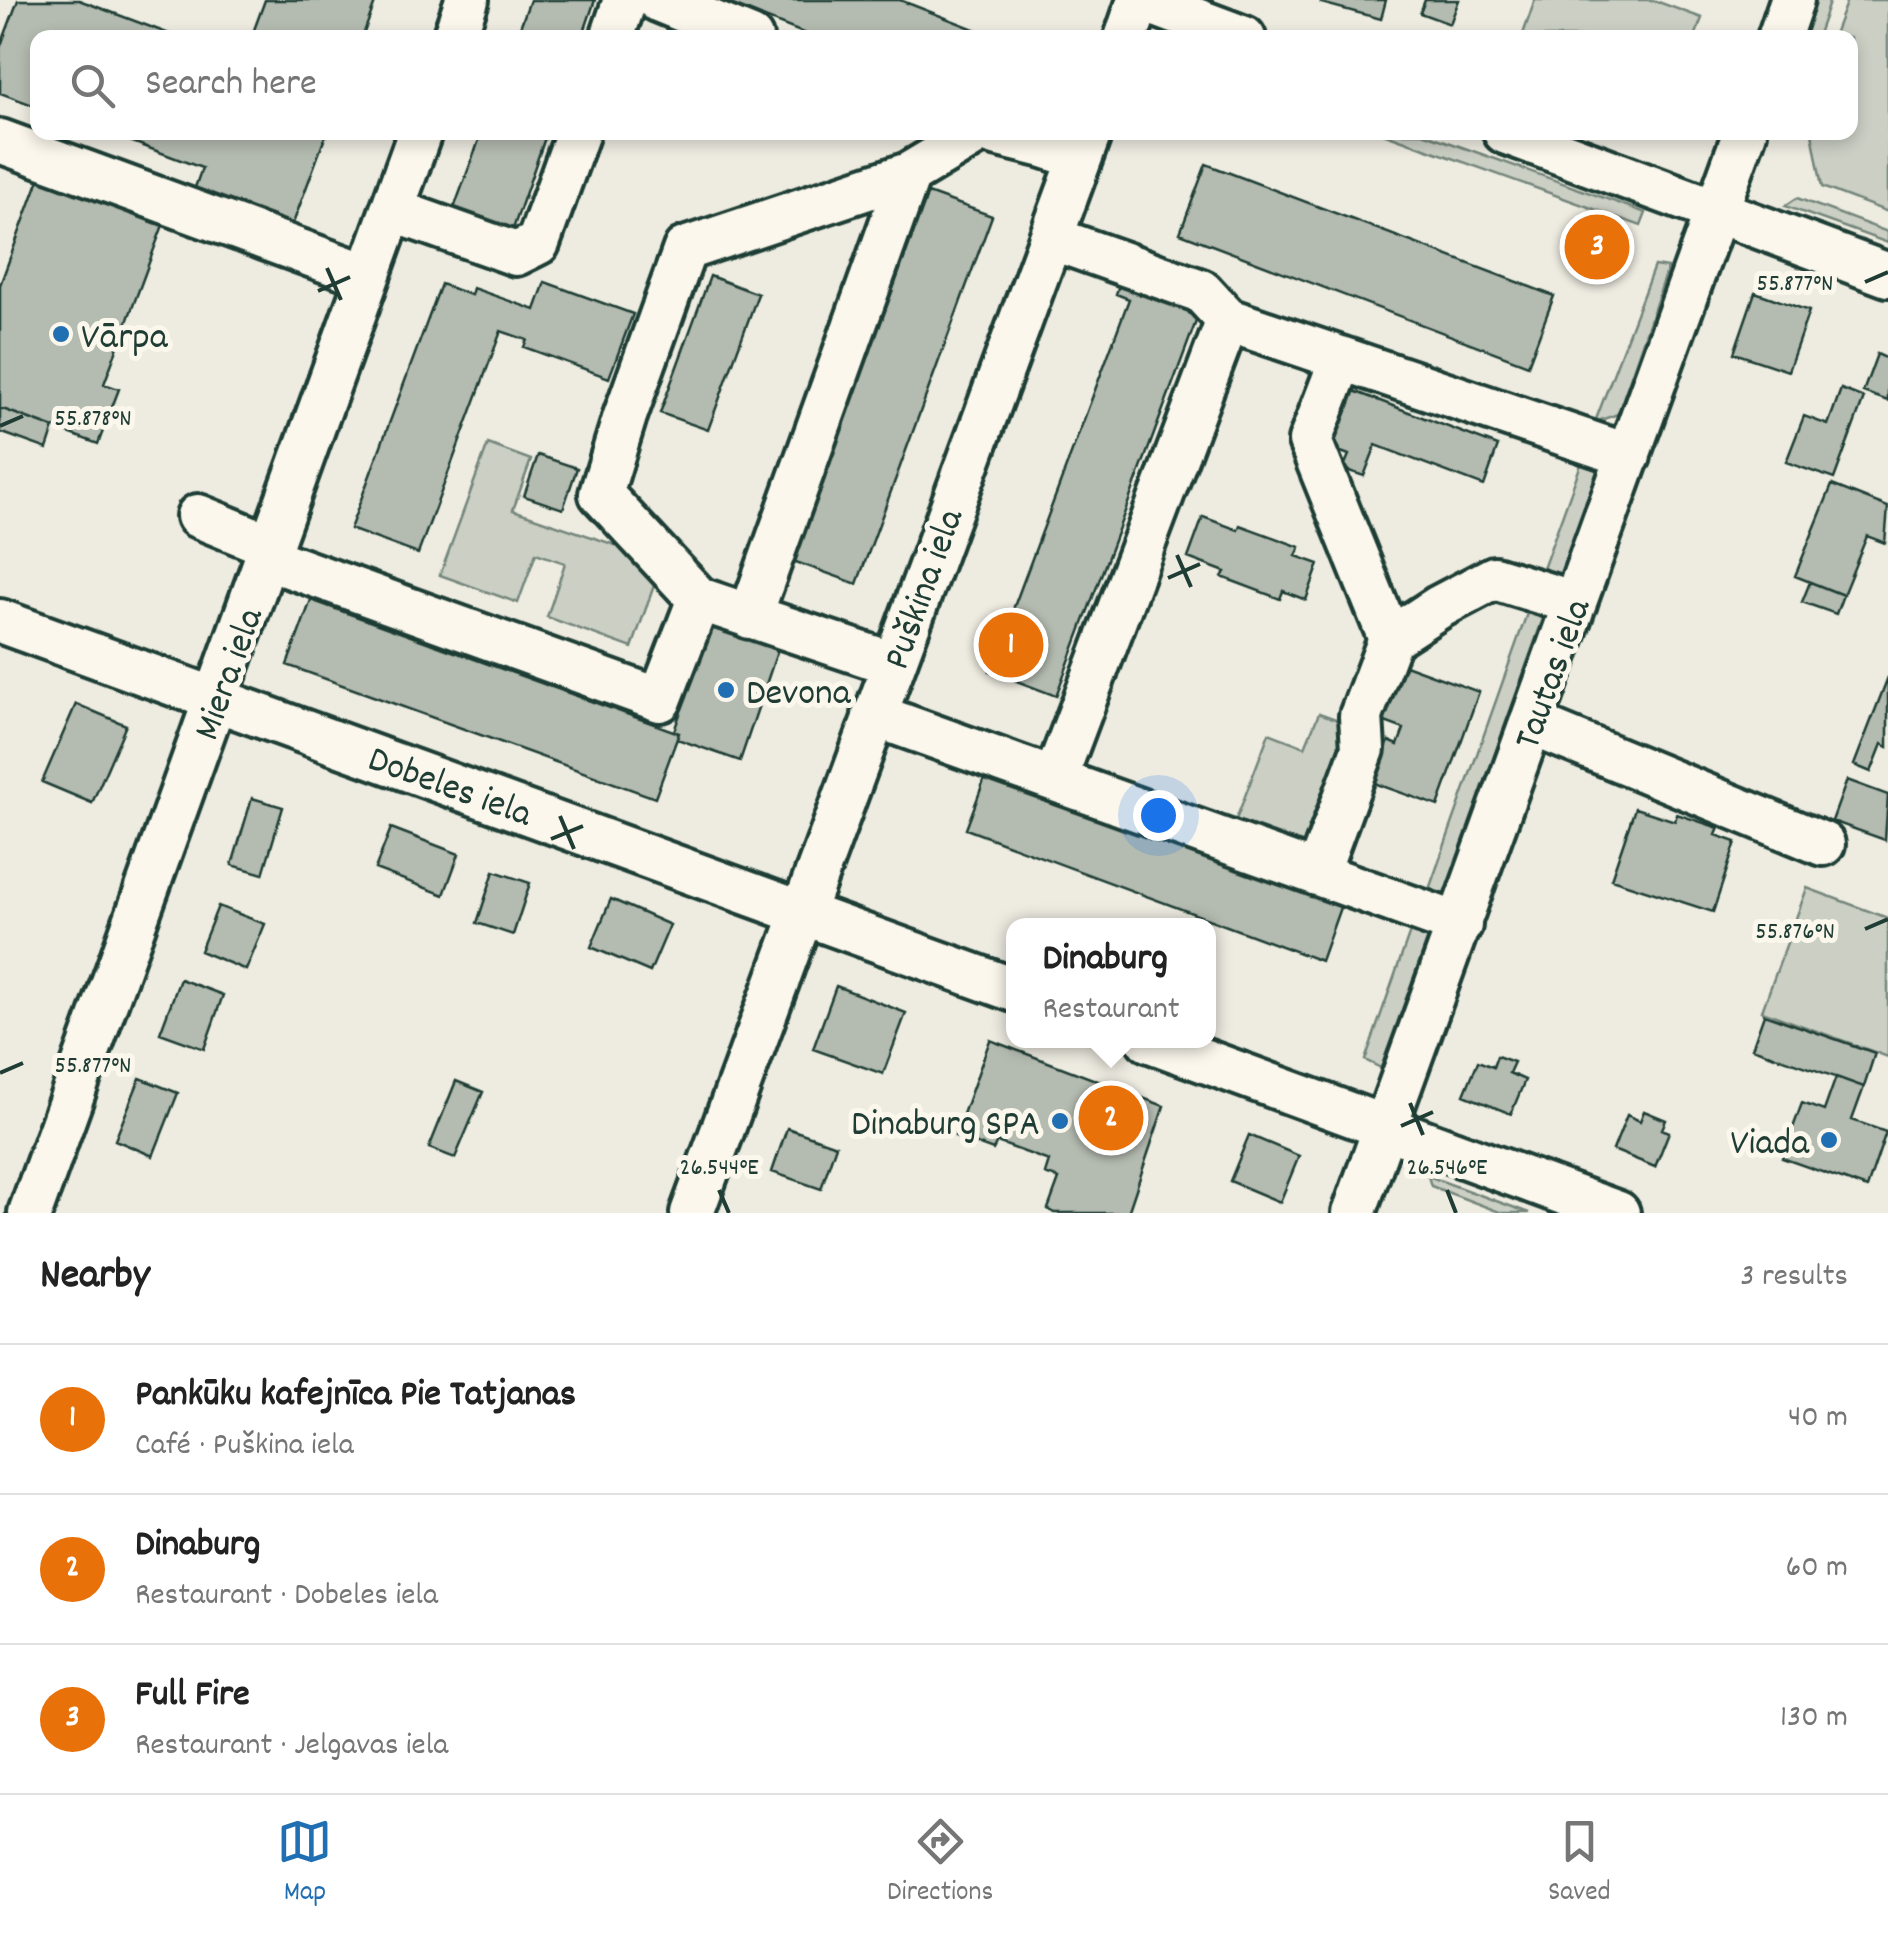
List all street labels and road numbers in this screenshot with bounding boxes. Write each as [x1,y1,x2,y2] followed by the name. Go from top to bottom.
[872,501,981,678] street label: Puškina iela
[1503,591,1608,758] street label: Tautas iela
[182,600,281,749] street label: Miera iela
[360,734,540,845] street label: Dobeles iela

